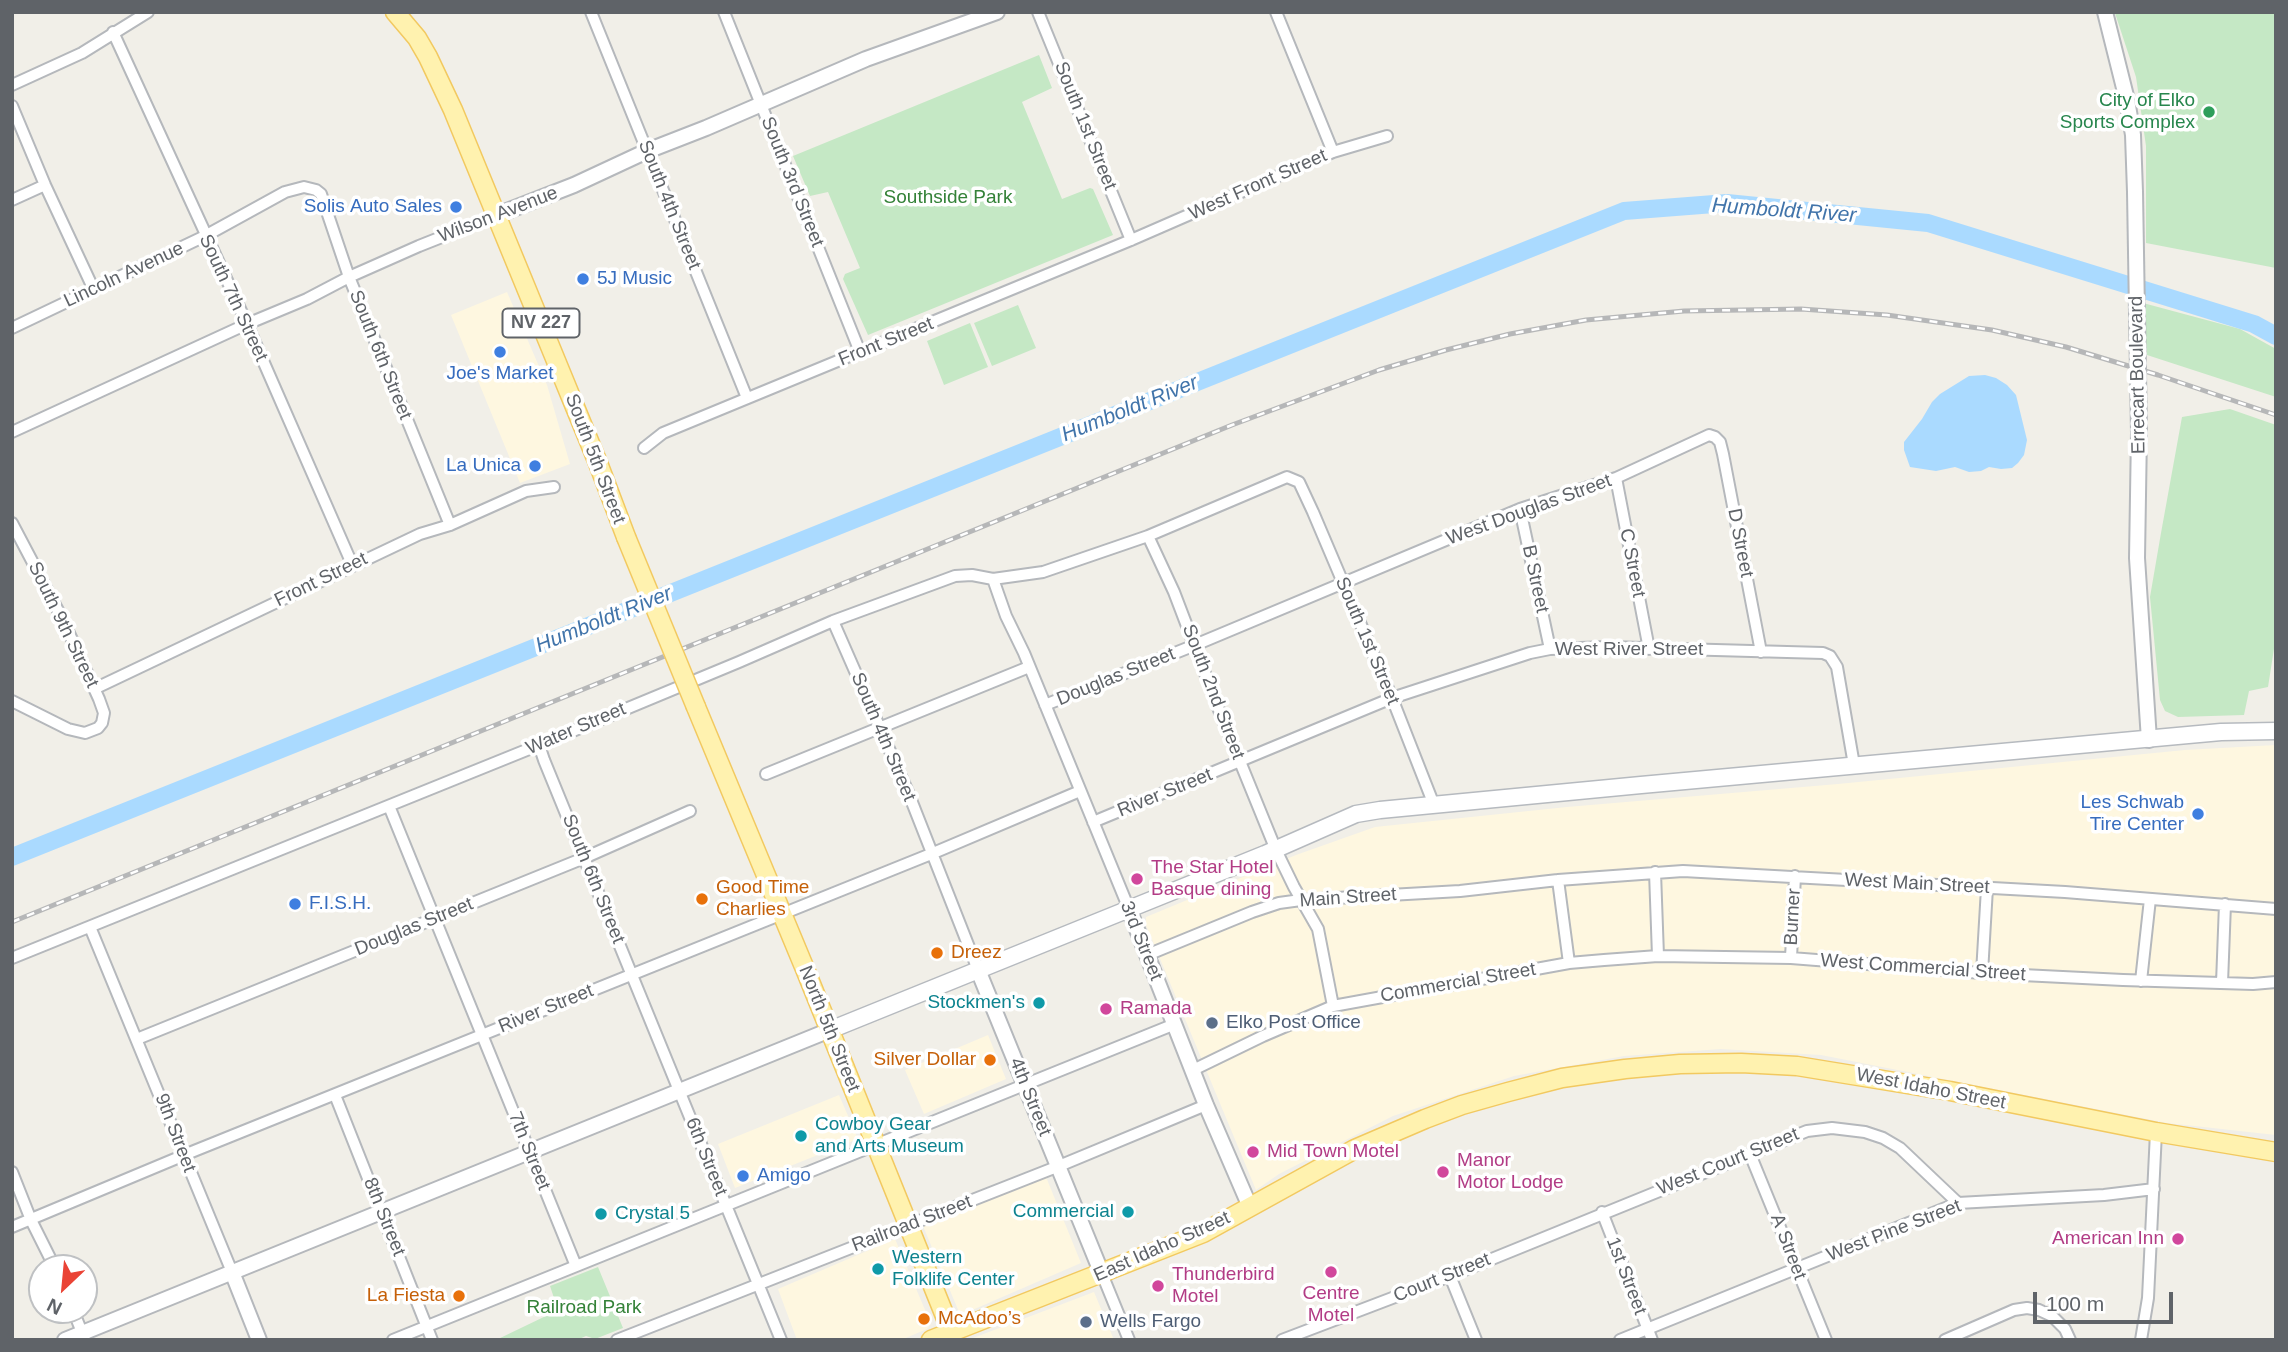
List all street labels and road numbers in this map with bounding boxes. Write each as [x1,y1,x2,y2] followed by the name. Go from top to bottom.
[1049,59,1121,193] street label: South 1st Street
[756,114,828,250] street label: South 3rd Street
[633,137,705,273] street label: South 4th Street
[1186,144,1330,226] street label: West Front Street
[435,182,561,248] street label: Wilson Avenue
[194,231,272,365] street label: South 7th Street
[60,237,188,313] street label: Lincoln Avenue
[344,287,416,423] street label: South 6th Street
[2125,296,2151,454] street label: Errecart Boulevard
[503,309,580,338] road number: NV 227
[835,313,937,371] street label: Front Street
[560,391,630,527] street label: South 5th Street
[1443,470,1615,550] street label: West Douglas Street
[1722,507,1758,579] street label: D Street
[1614,527,1650,599] street label: C Street
[1517,543,1553,615] street label: B Street
[271,548,371,612] street label: Front Street
[23,558,103,692] street label: South 9th Street
[1330,574,1404,708] street label: South 1st Street
[1177,621,1249,763] street label: South 2nd Street
[1555,639,1703,661] street label: West River Street
[1053,643,1179,711] street label: Douglas Street
[846,669,920,805] street label: South 4th Street
[523,698,629,760] street label: Water Street
[1114,764,1216,822] street label: River Street
[557,811,629,947] street label: South 6th Street
[1844,869,1990,899] street label: West Main Street
[1299,883,1397,913] street label: Main Street
[1780,888,1806,946] street label: Burner
[351,893,477,961] street label: Douglas Street
[1115,898,1167,984] street label: 3rd Street
[1820,949,2026,987] street label: West Commercial Street
[1379,958,1537,1008] street label: Commercial Street
[793,963,865,1095] street label: North 5th Street
[495,980,597,1038] street label: River Street
[1004,1055,1056,1139] street label: 4th Street
[1854,1063,2008,1115] street label: West Idaho Street
[150,1090,200,1176] street label: 9th Street
[503,1109,555,1193] street label: 7th Street
[680,1115,732,1199] street label: 6th Street
[1654,1123,1802,1201] street label: West Court Street
[358,1175,410,1259] street label: 8th Street
[849,1191,975,1257] street label: Railroad Street
[1824,1195,1964,1267] street label: West Pine Street
[1090,1207,1234,1287] street label: East Idaho Street
[1765,1211,1811,1283] street label: A Street
[1601,1234,1651,1318] street label: 1st Street
[1390,1248,1494,1308] street label: Court Street

